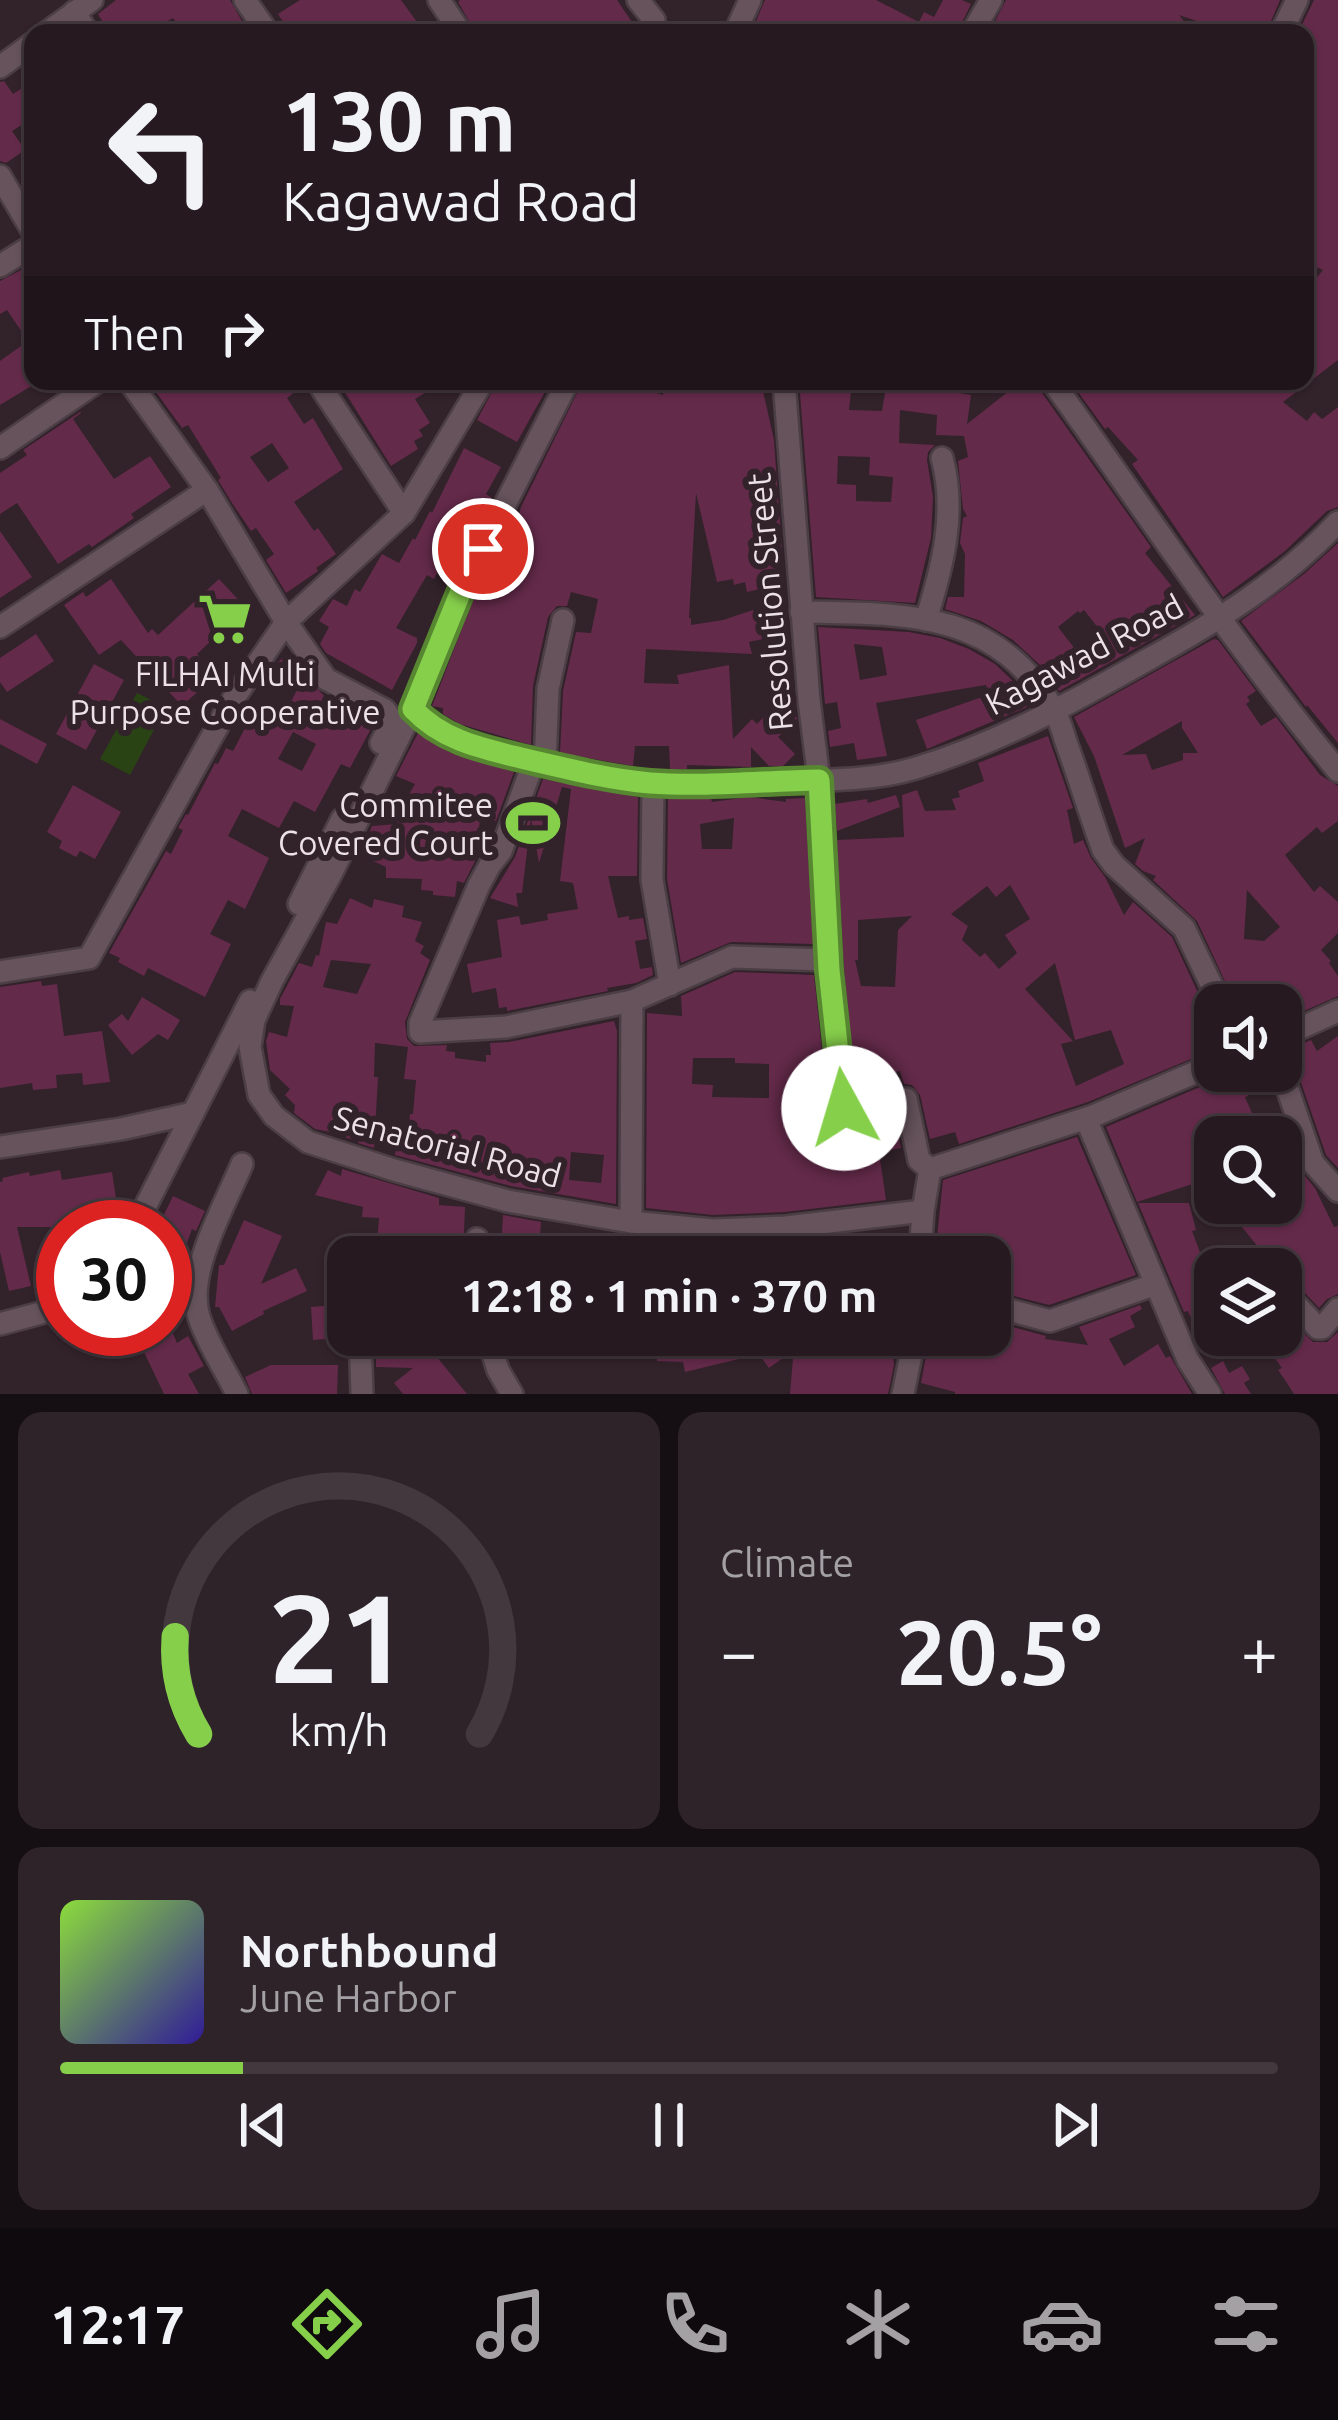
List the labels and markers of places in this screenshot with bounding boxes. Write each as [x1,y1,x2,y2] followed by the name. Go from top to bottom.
[432,498,534,600] pin
[196,590,254,648] supermarket icon: FILHAI Multi Purpose Cooperative
[70,655,380,730] place label: FILHAI Multi Purpose Cooperative
[278,786,493,861] place label: Commitee Covered Court
[504,794,562,852] sports icon: Commitee Covered Court

